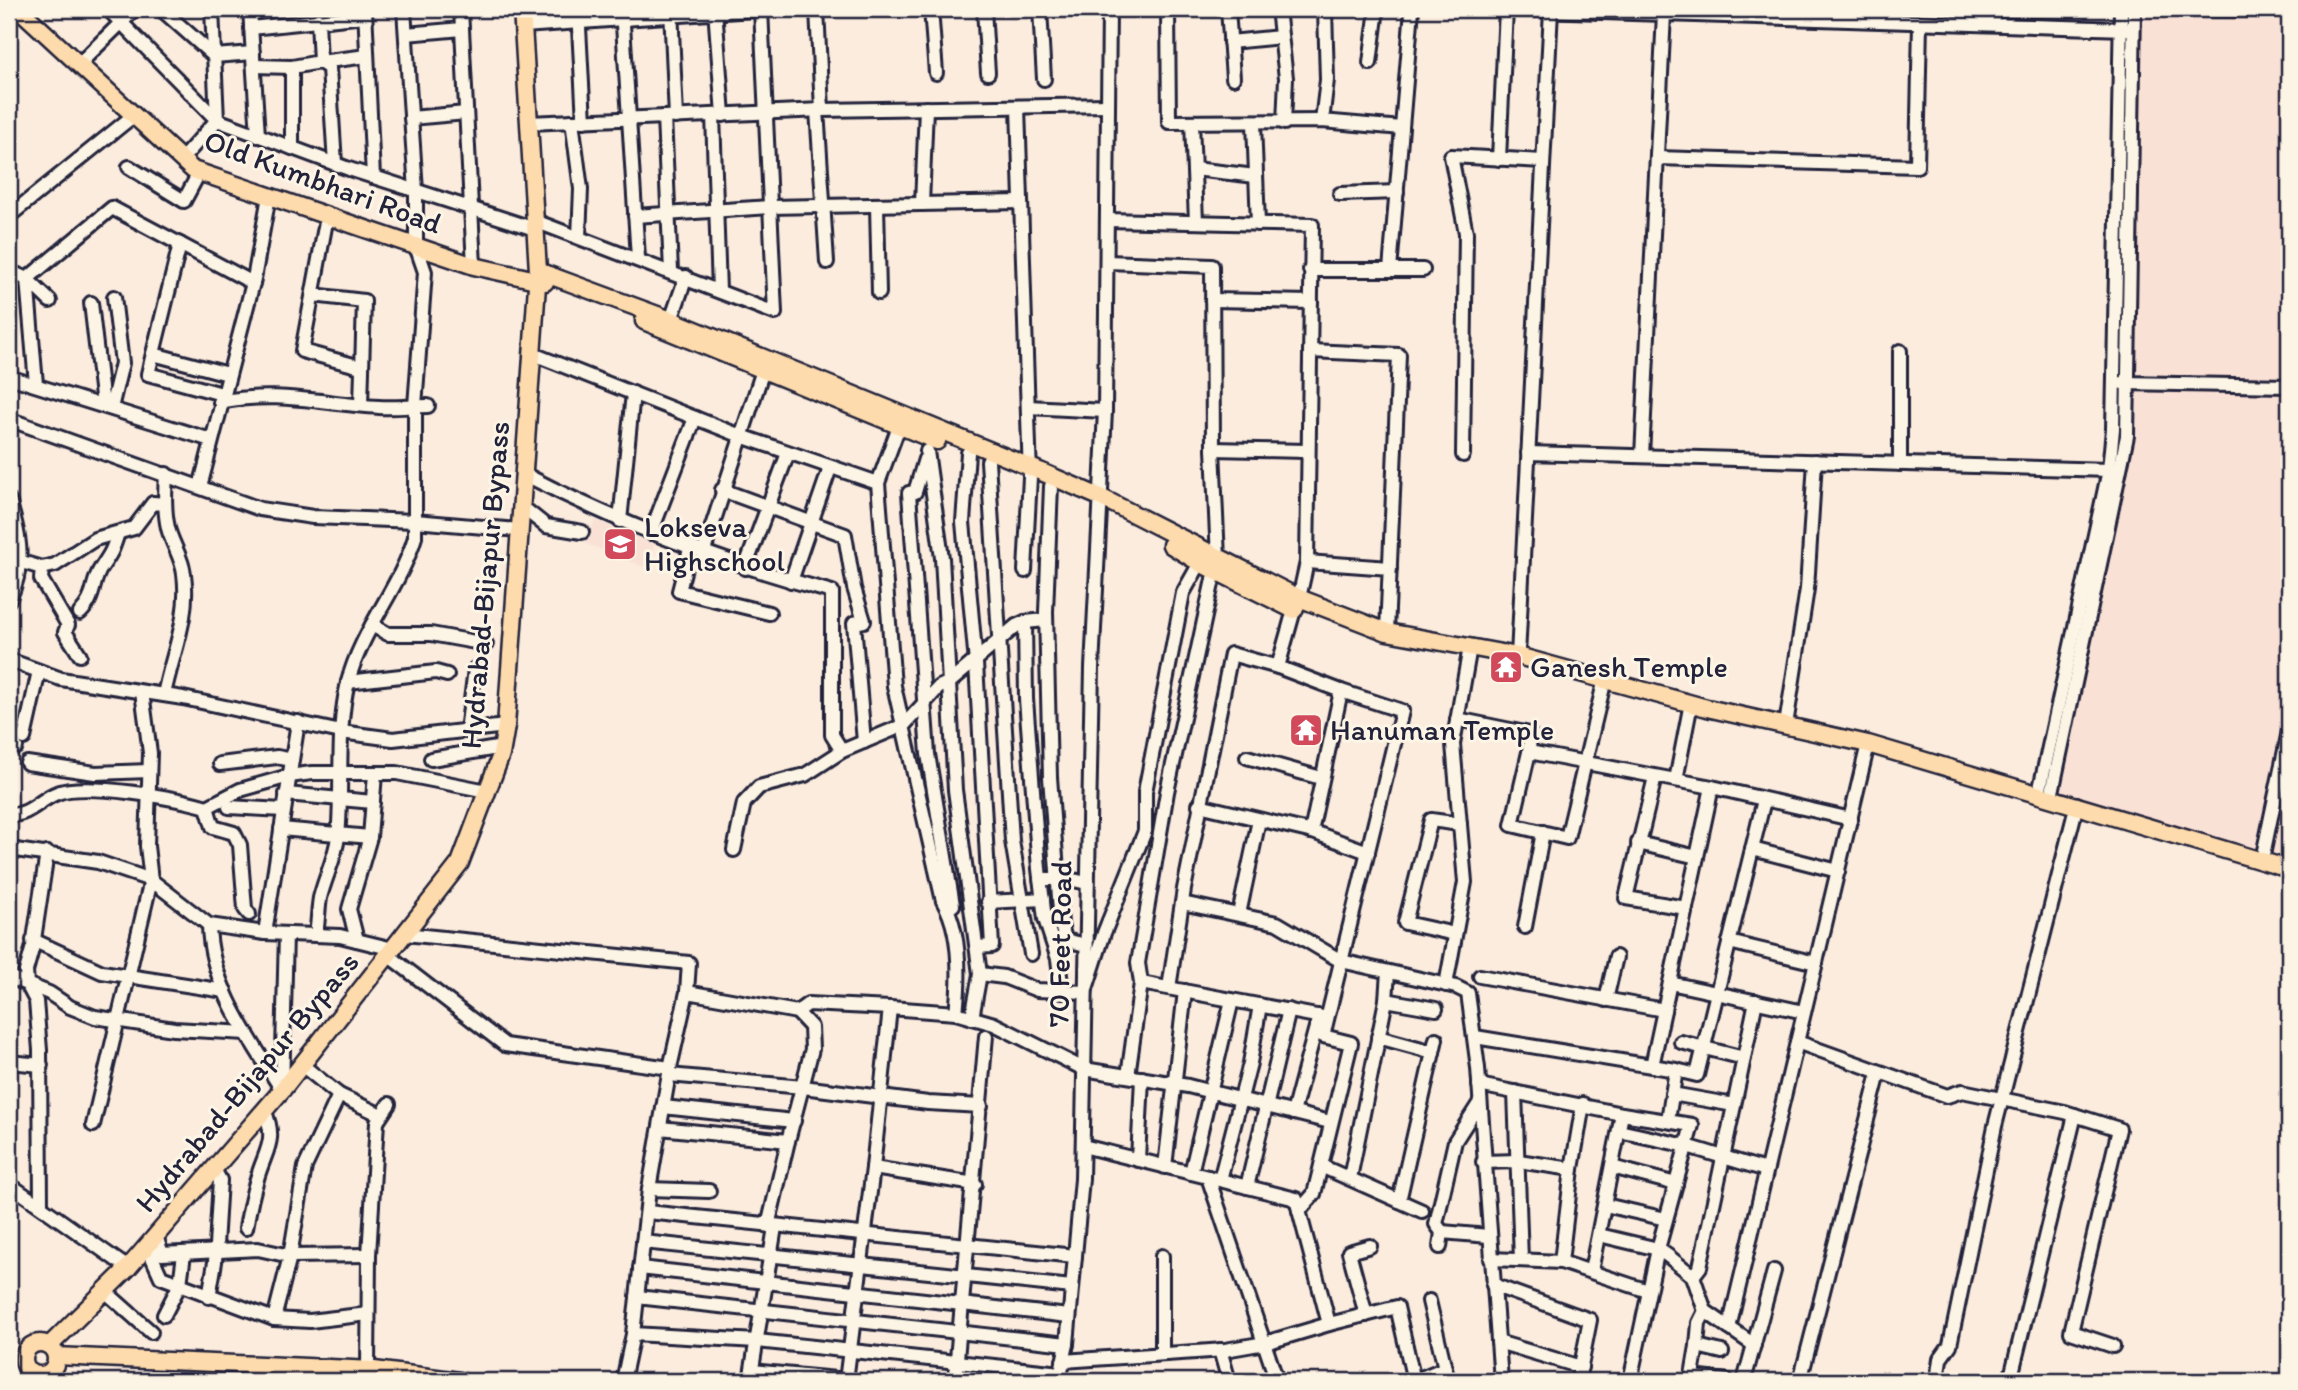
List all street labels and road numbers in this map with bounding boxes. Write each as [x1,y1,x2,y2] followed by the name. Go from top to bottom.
[199,121,447,242] street label: Old Kumbhari Road
[452,419,517,750] street label: Hydrabad-Bijapur Bypass
[1040,860,1079,1028] street label: 70 Feet Road
[127,944,367,1220] street label: Hydrabad-Bijapur Bypass

